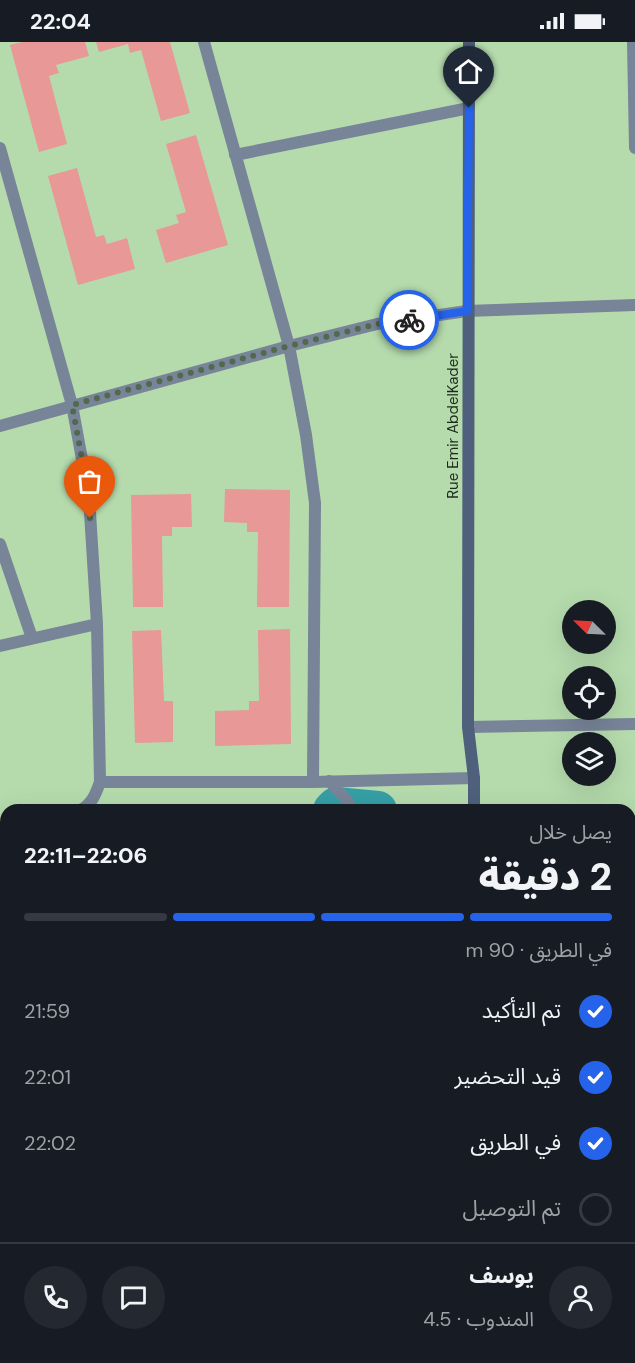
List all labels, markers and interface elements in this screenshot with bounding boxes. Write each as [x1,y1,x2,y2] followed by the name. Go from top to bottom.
[30,7,91,36] text: 22:04
[443,46,494,108] pin
[452,55,485,88] icon: home
[379,290,439,350] courier
[393,304,426,337] icon: bike
[443,353,463,499] street label: Rue Emir AbdelKader
[64,456,115,518] pin
[73,465,106,498] icon: bag
[562,600,616,654] north arrow
[562,600,616,786] map controls
[562,666,616,720] button: locate
[562,732,616,786] button: layers
[529,819,612,845] text: يصل خلال
[24,841,147,870] text: 22:06–22:11
[479,851,612,902] text: 2 دقيقة
[465,937,612,963] text: في الطريق · 90 m
[579,995,612,1028] icon: check
[482,996,561,1025] text: تم التأكيد
[24,998,70,1024] text: 21:59
[579,1061,612,1094] icon: check
[454,1062,561,1091] text: قيد التحضير
[24,1064,71,1090] text: 22:01
[579,1127,612,1160] icon: check
[470,1128,561,1157] text: في الطريق
[24,1130,76,1156] text: 22:02
[463,1194,561,1223] text: تم التوصيل
[469,1261,534,1290] text: يوسف
[24,1266,87,1329] button: phone
[102,1266,165,1329] button: chat
[549,1266,612,1329] button: person
[423,1306,534,1332] text: المندوب · 4.5

